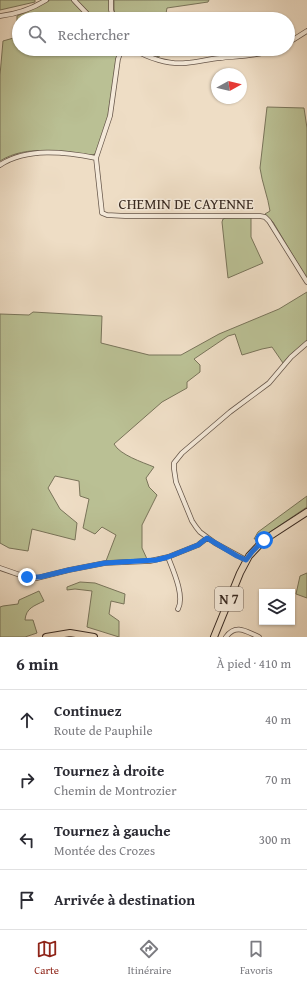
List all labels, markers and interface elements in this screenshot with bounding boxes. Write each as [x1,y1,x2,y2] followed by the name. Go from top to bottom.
[12,12,295,56] search box
[26,23,48,45] icon: search
[58,24,130,45] text: Rechercher
[211,68,247,104] north arrow
[118,193,254,214] street label: CHEMIN DE CAYENNE
[255,531,273,549] route start
[18,568,36,586] route end
[215,587,243,611] road number: N 7
[259,589,295,625] map controls
[259,589,295,625] button: layers
[16,651,58,676] text: 6 min
[216,654,291,673] text: À pied · 410 m
[54,700,122,721] text: Continuez
[16,709,38,731] icon: ahead
[265,710,291,729] text: 40 m
[54,721,152,740] text: Route de Pauphile
[54,760,164,781] text: Tournez à droite
[16,769,38,791] icon: right
[265,770,291,789] text: 70 m
[54,781,177,800] text: Chemin de Montrozier
[54,820,171,841] text: Tournez à gauche
[16,829,38,851] icon: left
[259,830,291,849] text: 300 m
[54,841,155,860] text: Montée des Crozes
[16,889,38,911] icon: arrive
[54,889,195,910] text: Arrivée à destination
[34,938,59,978] tab: Carte
[127,938,171,978] tab: Itinéraire
[240,938,273,978] tab: Favoris

